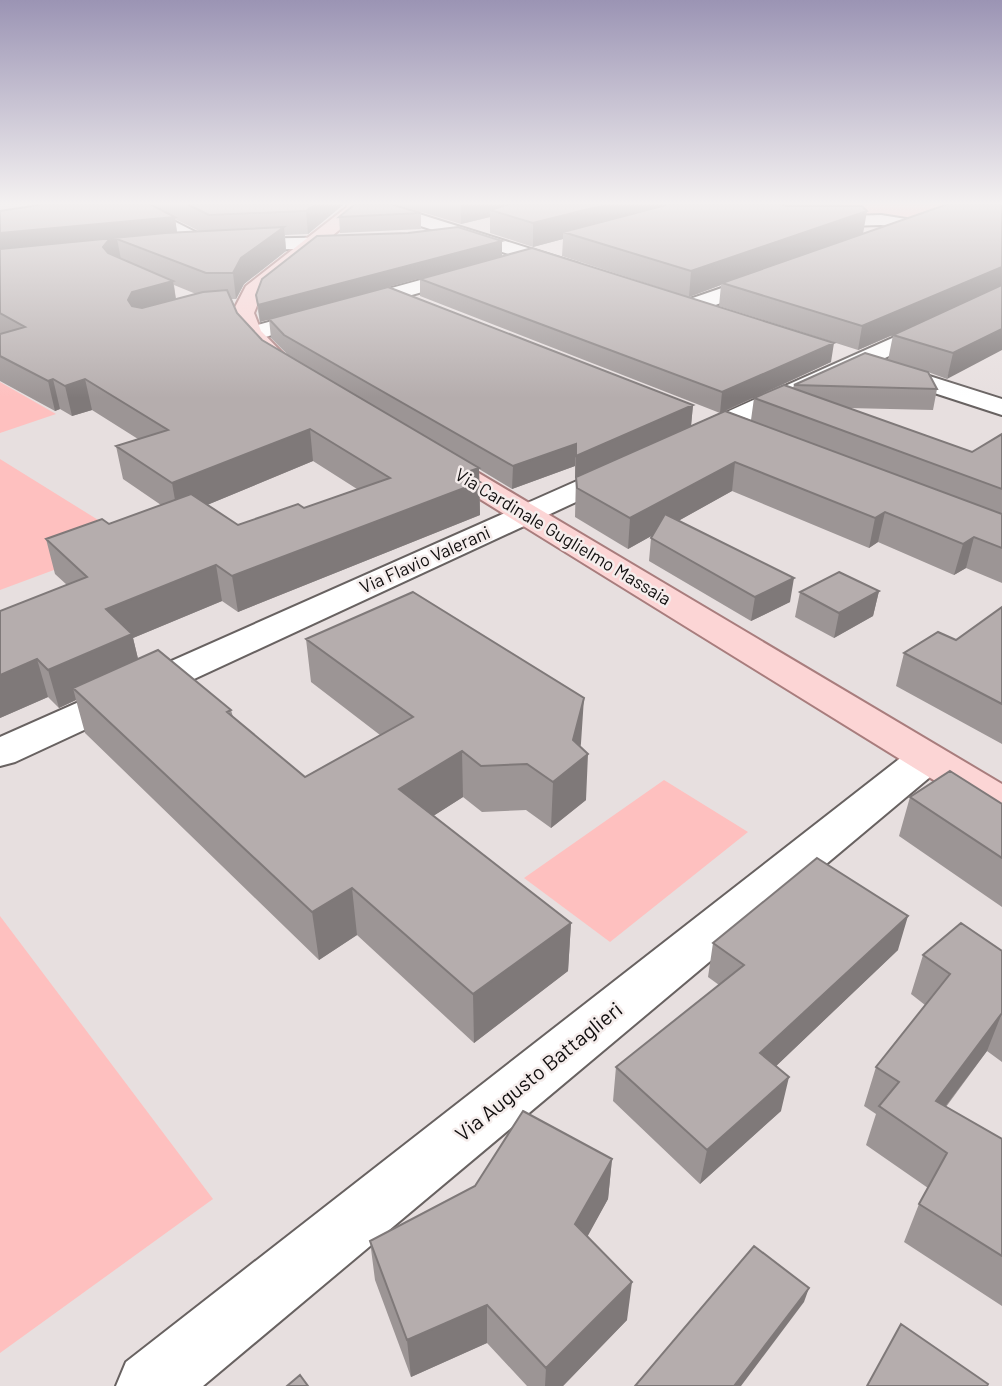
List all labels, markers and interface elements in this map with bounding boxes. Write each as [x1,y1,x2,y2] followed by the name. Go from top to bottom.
[451,463,676,609] street label: Via Cardinale Guglielmo Massaia
[356,520,493,598] street label: Via Flavio Valerani
[450,996,627,1146] street label: Via Augusto Battaglieri

